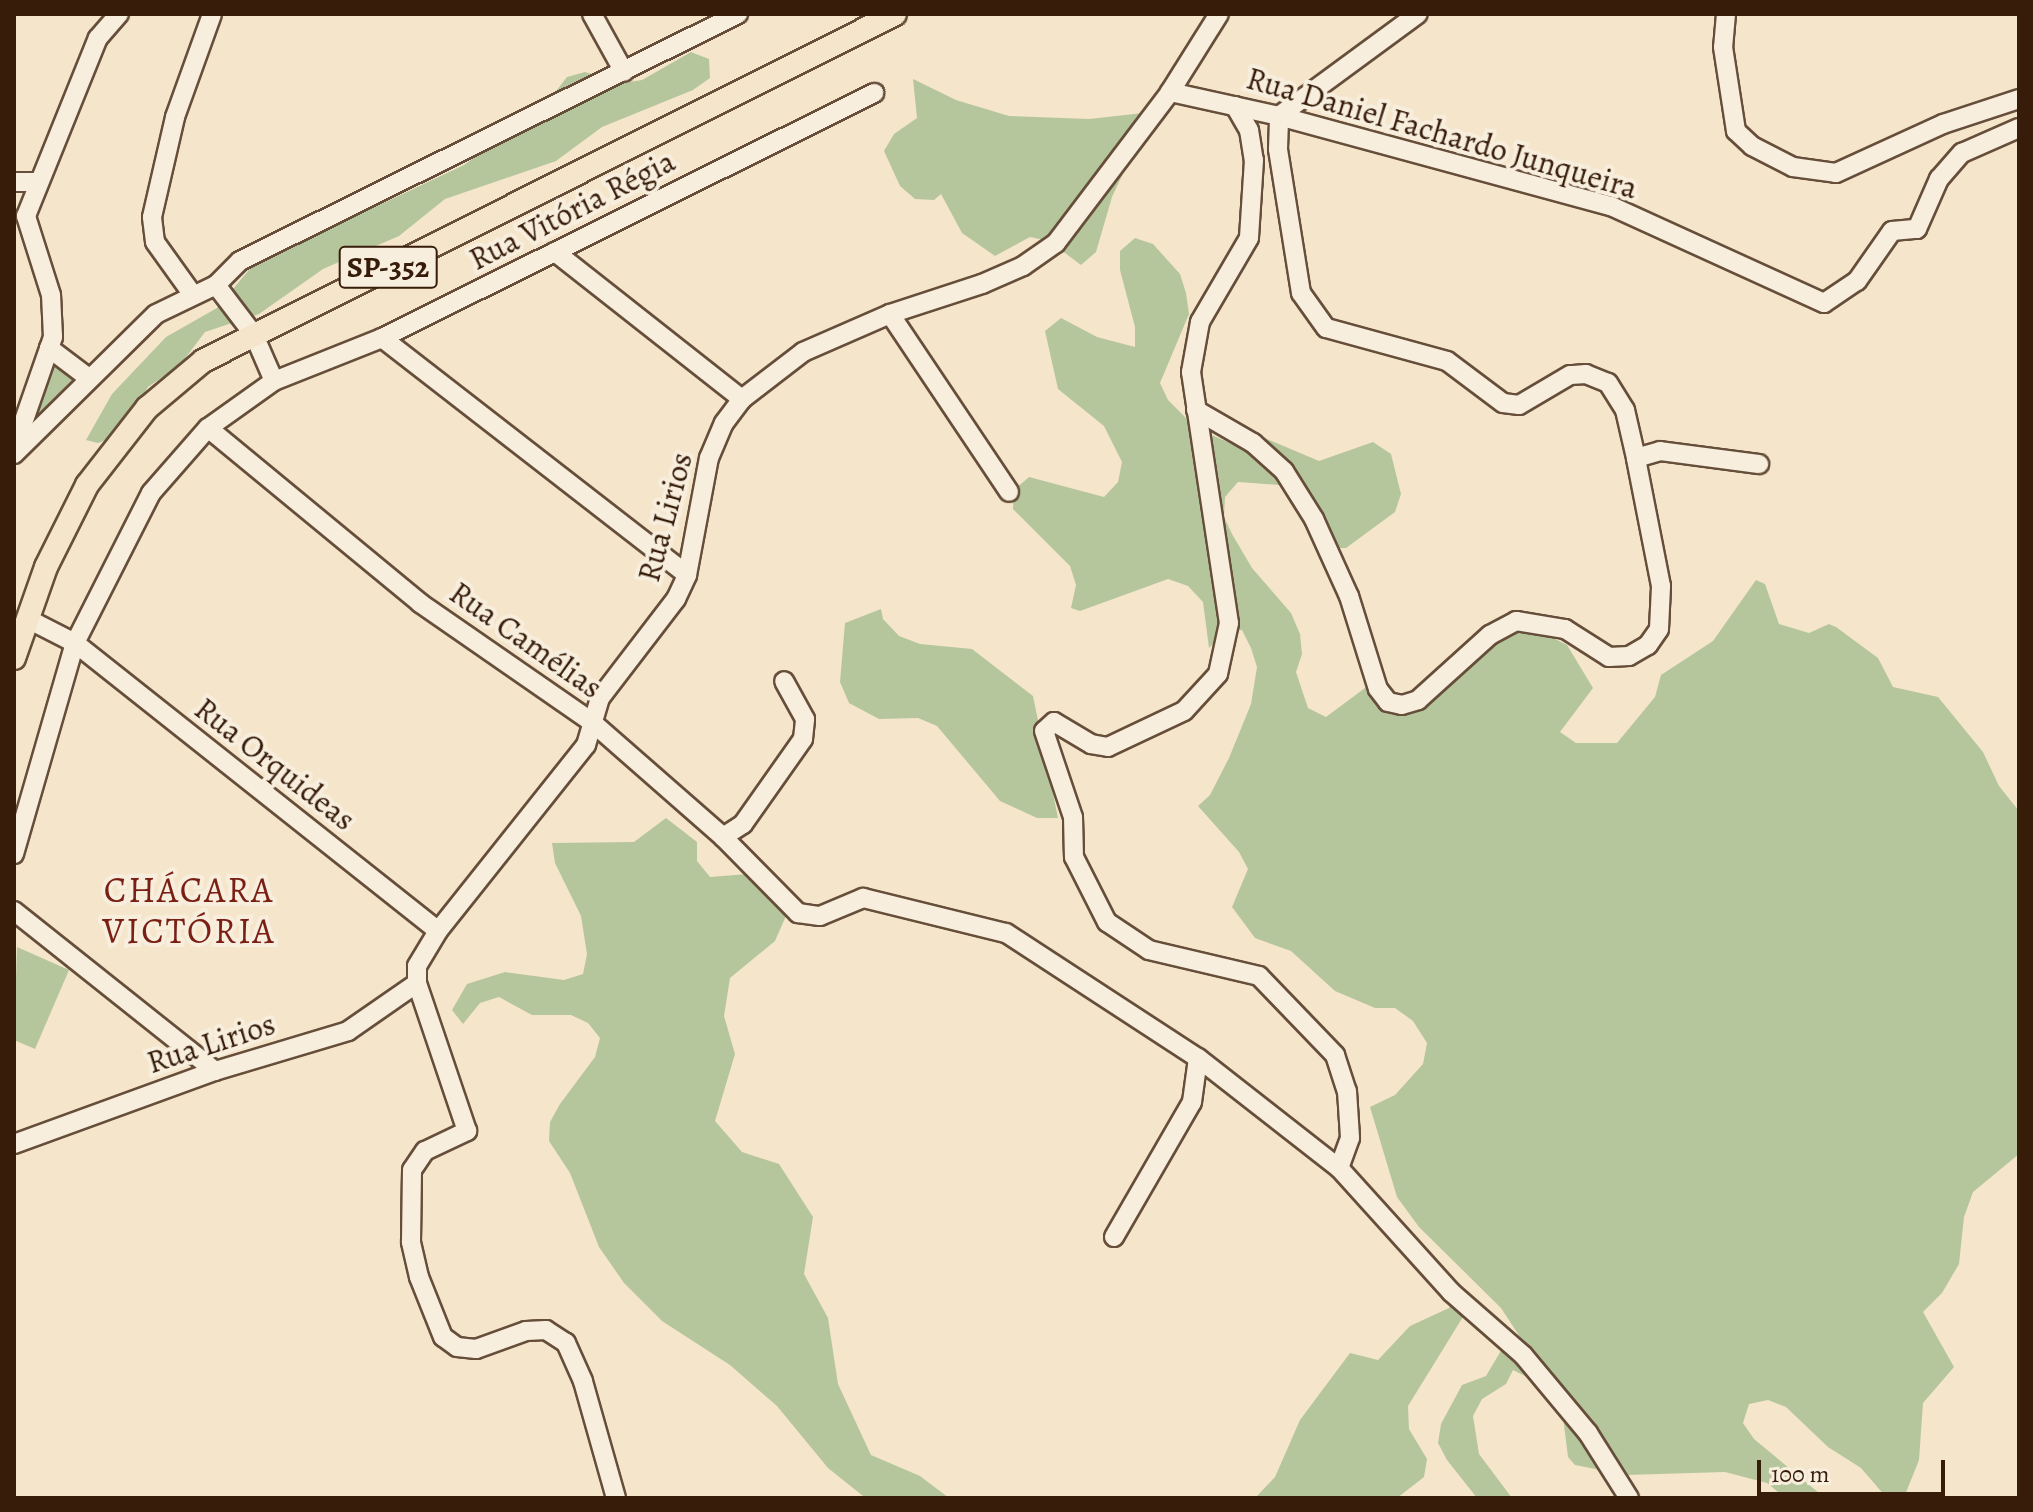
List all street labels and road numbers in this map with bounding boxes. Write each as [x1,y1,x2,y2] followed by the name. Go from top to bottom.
[1242,59,1642,207] street label: Rua Daniel Fachardo Junqueira
[463,142,681,278] street label: Rua Vitória Régia
[338,241,438,293] road number: SP-352
[629,448,701,586] street label: Rua Lirios
[442,573,610,707] street label: Rua Camélias
[187,689,363,839] street label: Rua Orquideas
[142,1004,280,1082] street label: Rua Lirios

